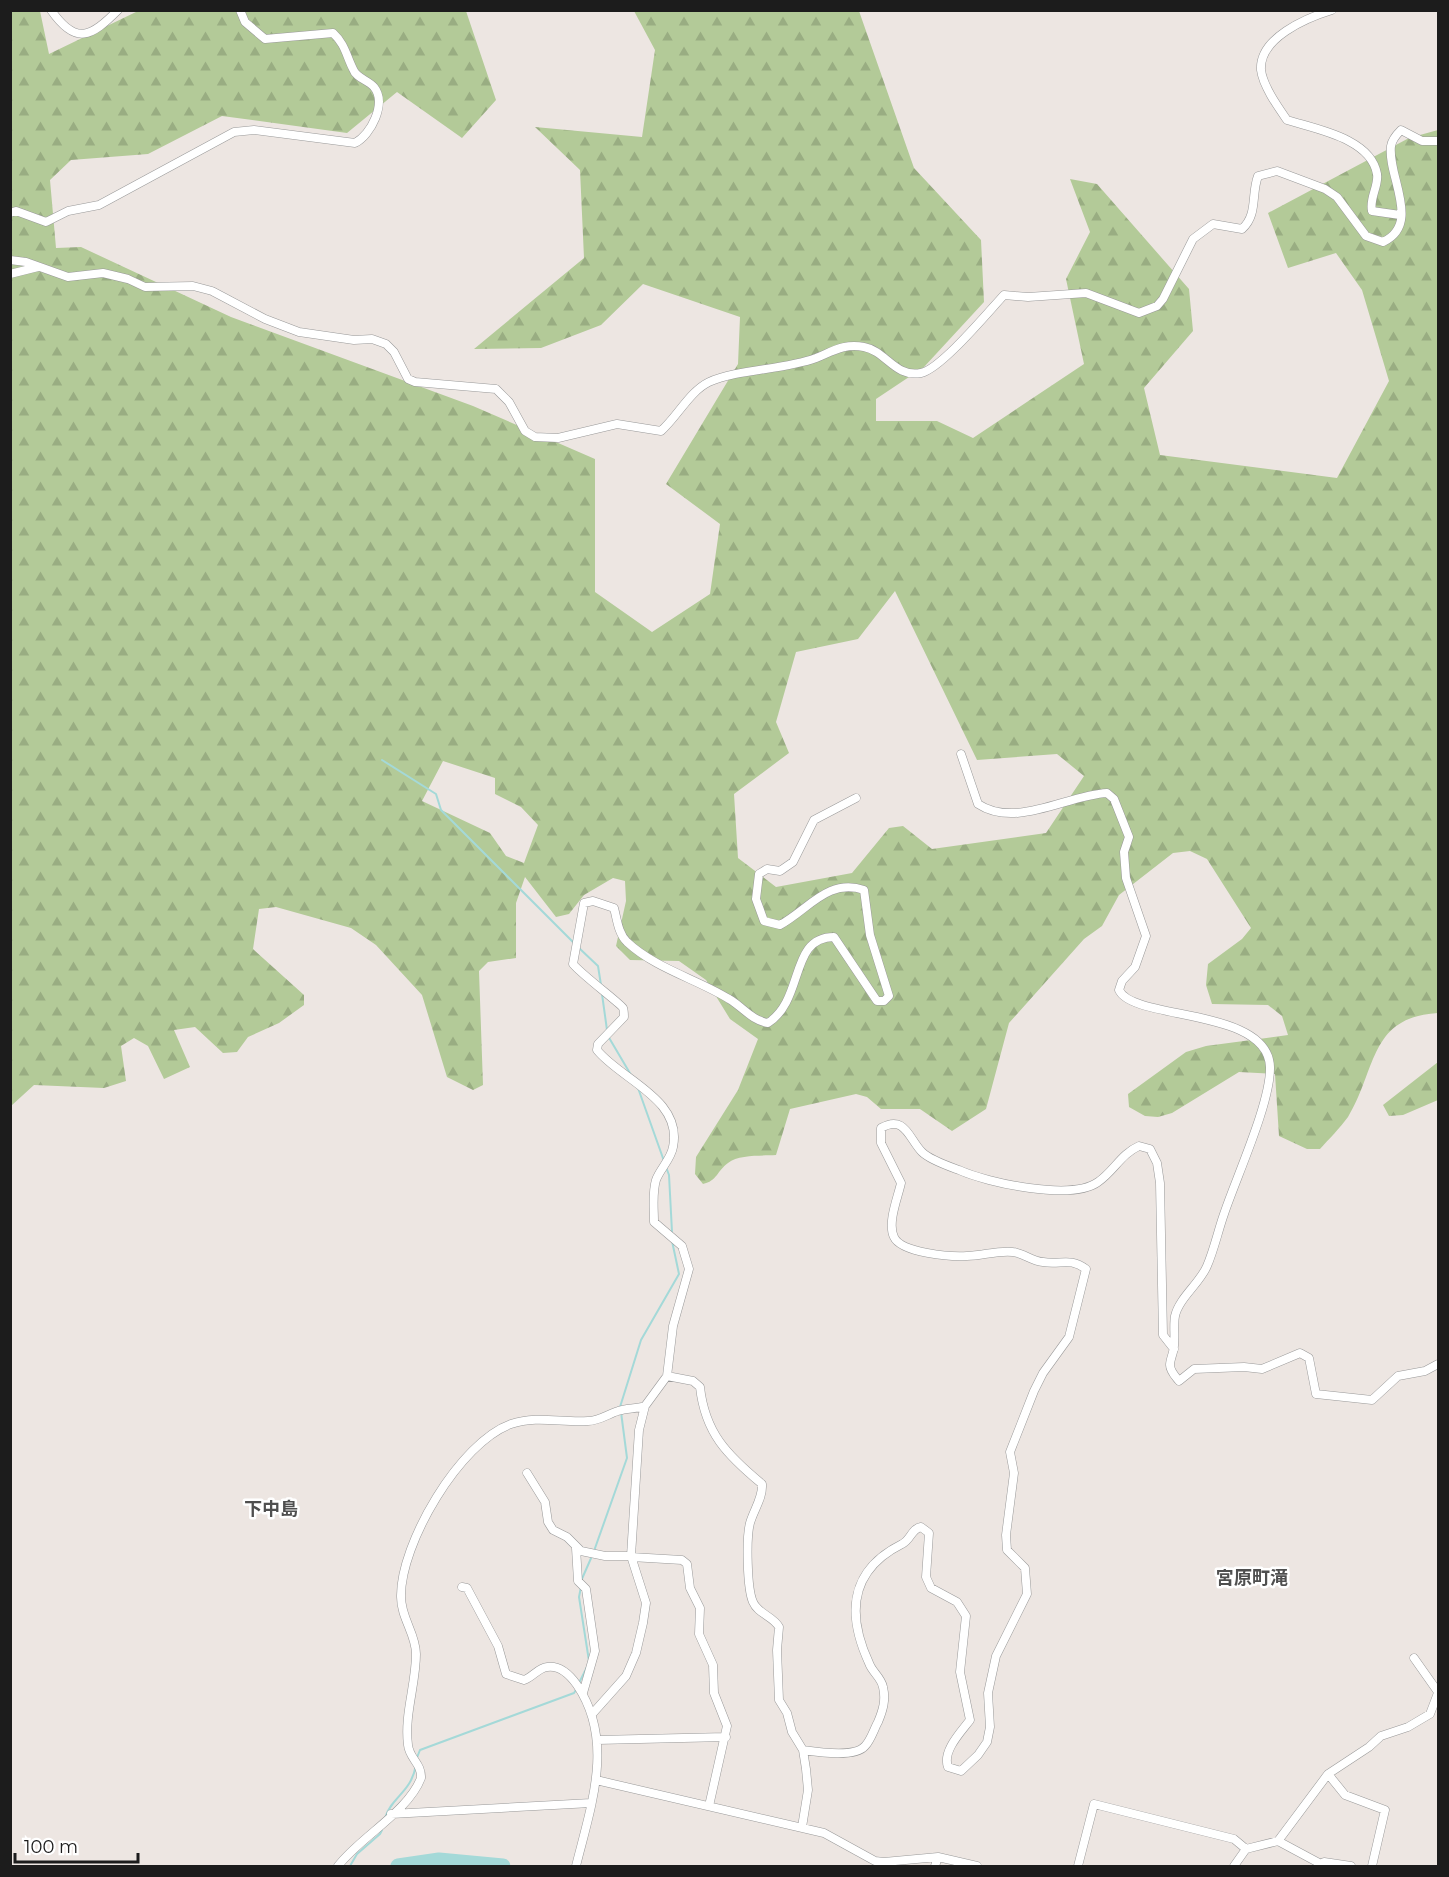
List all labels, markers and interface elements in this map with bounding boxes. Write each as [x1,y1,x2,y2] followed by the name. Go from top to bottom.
[244,1498,298,1520] district label: 下中島
[1216,1567,1288,1589] district label: 宮原町滝
[15,1826,138,1864] scale bar
[24,1836,78,1858] text: 100 m

